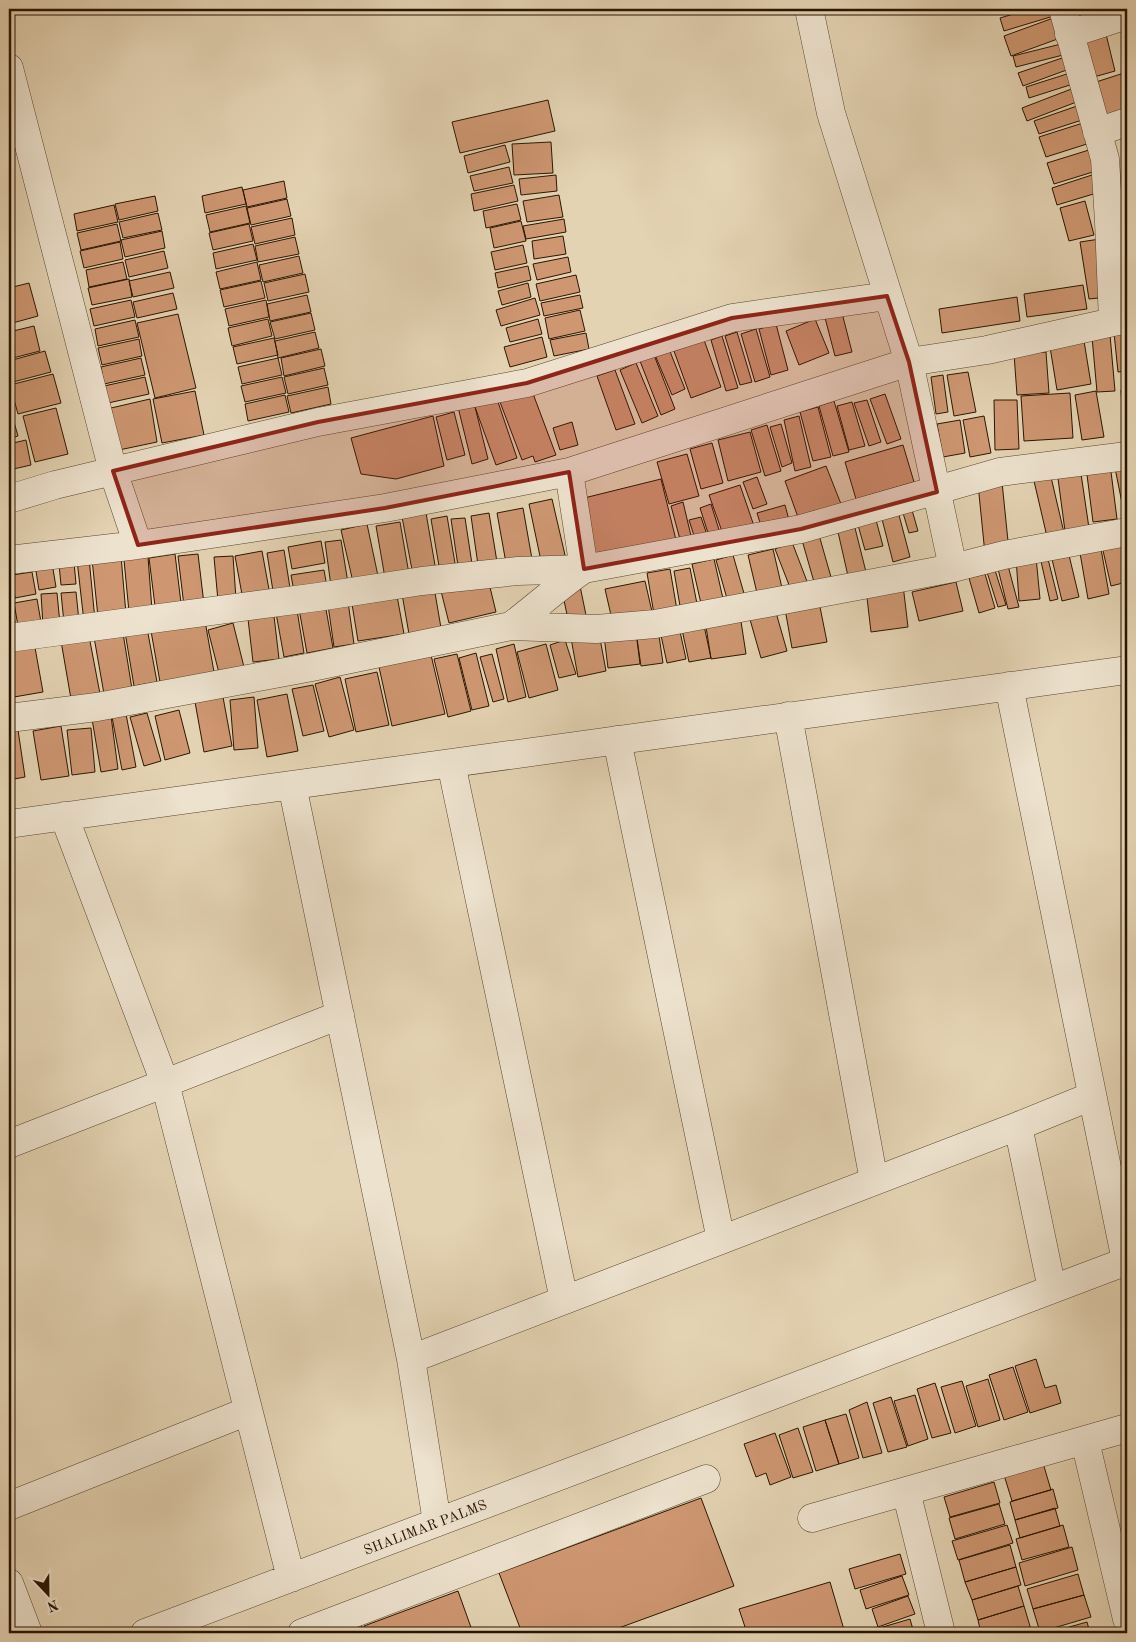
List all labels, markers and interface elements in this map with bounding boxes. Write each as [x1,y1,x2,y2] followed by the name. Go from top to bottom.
[362,1498,489,1558] street label: SHALIMAR PALMS
[22,1570,72,1620] north arrow
[45,1597,60,1614] text: N

